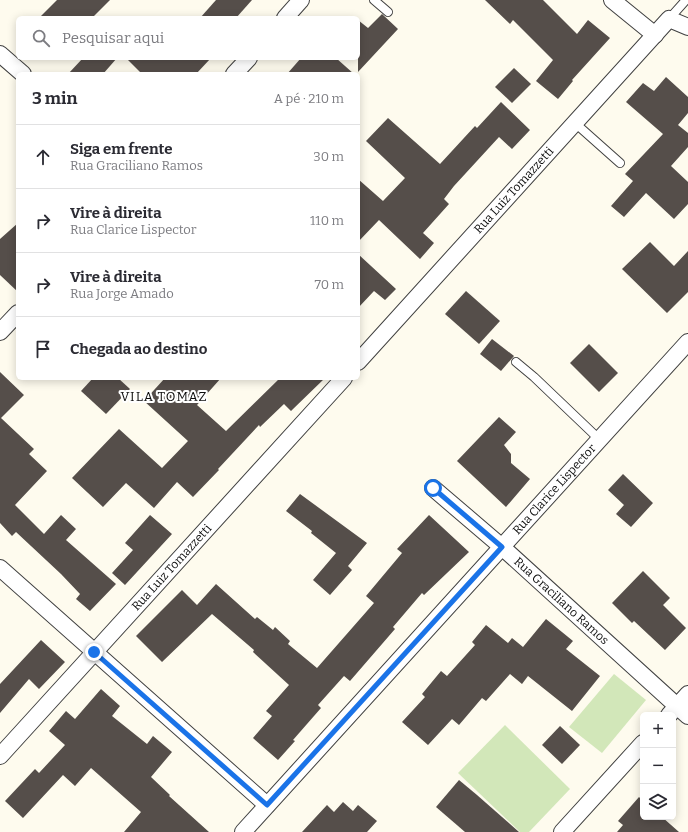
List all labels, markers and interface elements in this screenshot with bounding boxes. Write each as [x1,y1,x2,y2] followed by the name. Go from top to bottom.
[16,16,360,60] search box
[30,27,52,49] icon: search
[62,29,164,47] text: Pesquisar aqui
[32,88,77,109] text: 3 min
[274,91,344,106] text: A pé · 210 m
[70,140,173,158] text: Siga em frente
[471,144,557,236] street label: Rua Luiz Tomazzetti
[32,146,54,168] icon: ahead
[313,149,344,164] text: 30 m
[70,158,203,173] text: Rua Graciliano Ramos
[70,204,162,222] text: Vire à direita
[32,210,54,232] icon: right
[310,213,344,228] text: 110 m
[70,222,197,237] text: Rua Clarice Lispector
[70,268,162,286] text: Vire à direita
[32,274,54,296] icon: right
[314,277,344,292] text: 70 m
[70,286,174,301] text: Rua Jorge Amado
[32,338,54,360] icon: arrive
[70,340,207,358] text: Chegada ao destino
[120,389,208,404] district label: VILA TOMAZ
[510,441,599,537] street label: Rua Clarice Lispector
[424,479,442,497] route start
[129,521,215,613] street label: Rua Luiz Tomazzetti
[511,554,612,648] street label: Rua Graciliano Ramos
[85,643,103,661] route end
[640,712,676,820] map controls
[640,712,676,748] button: +
[640,748,676,784] button: −
[640,784,676,820] button: layers

